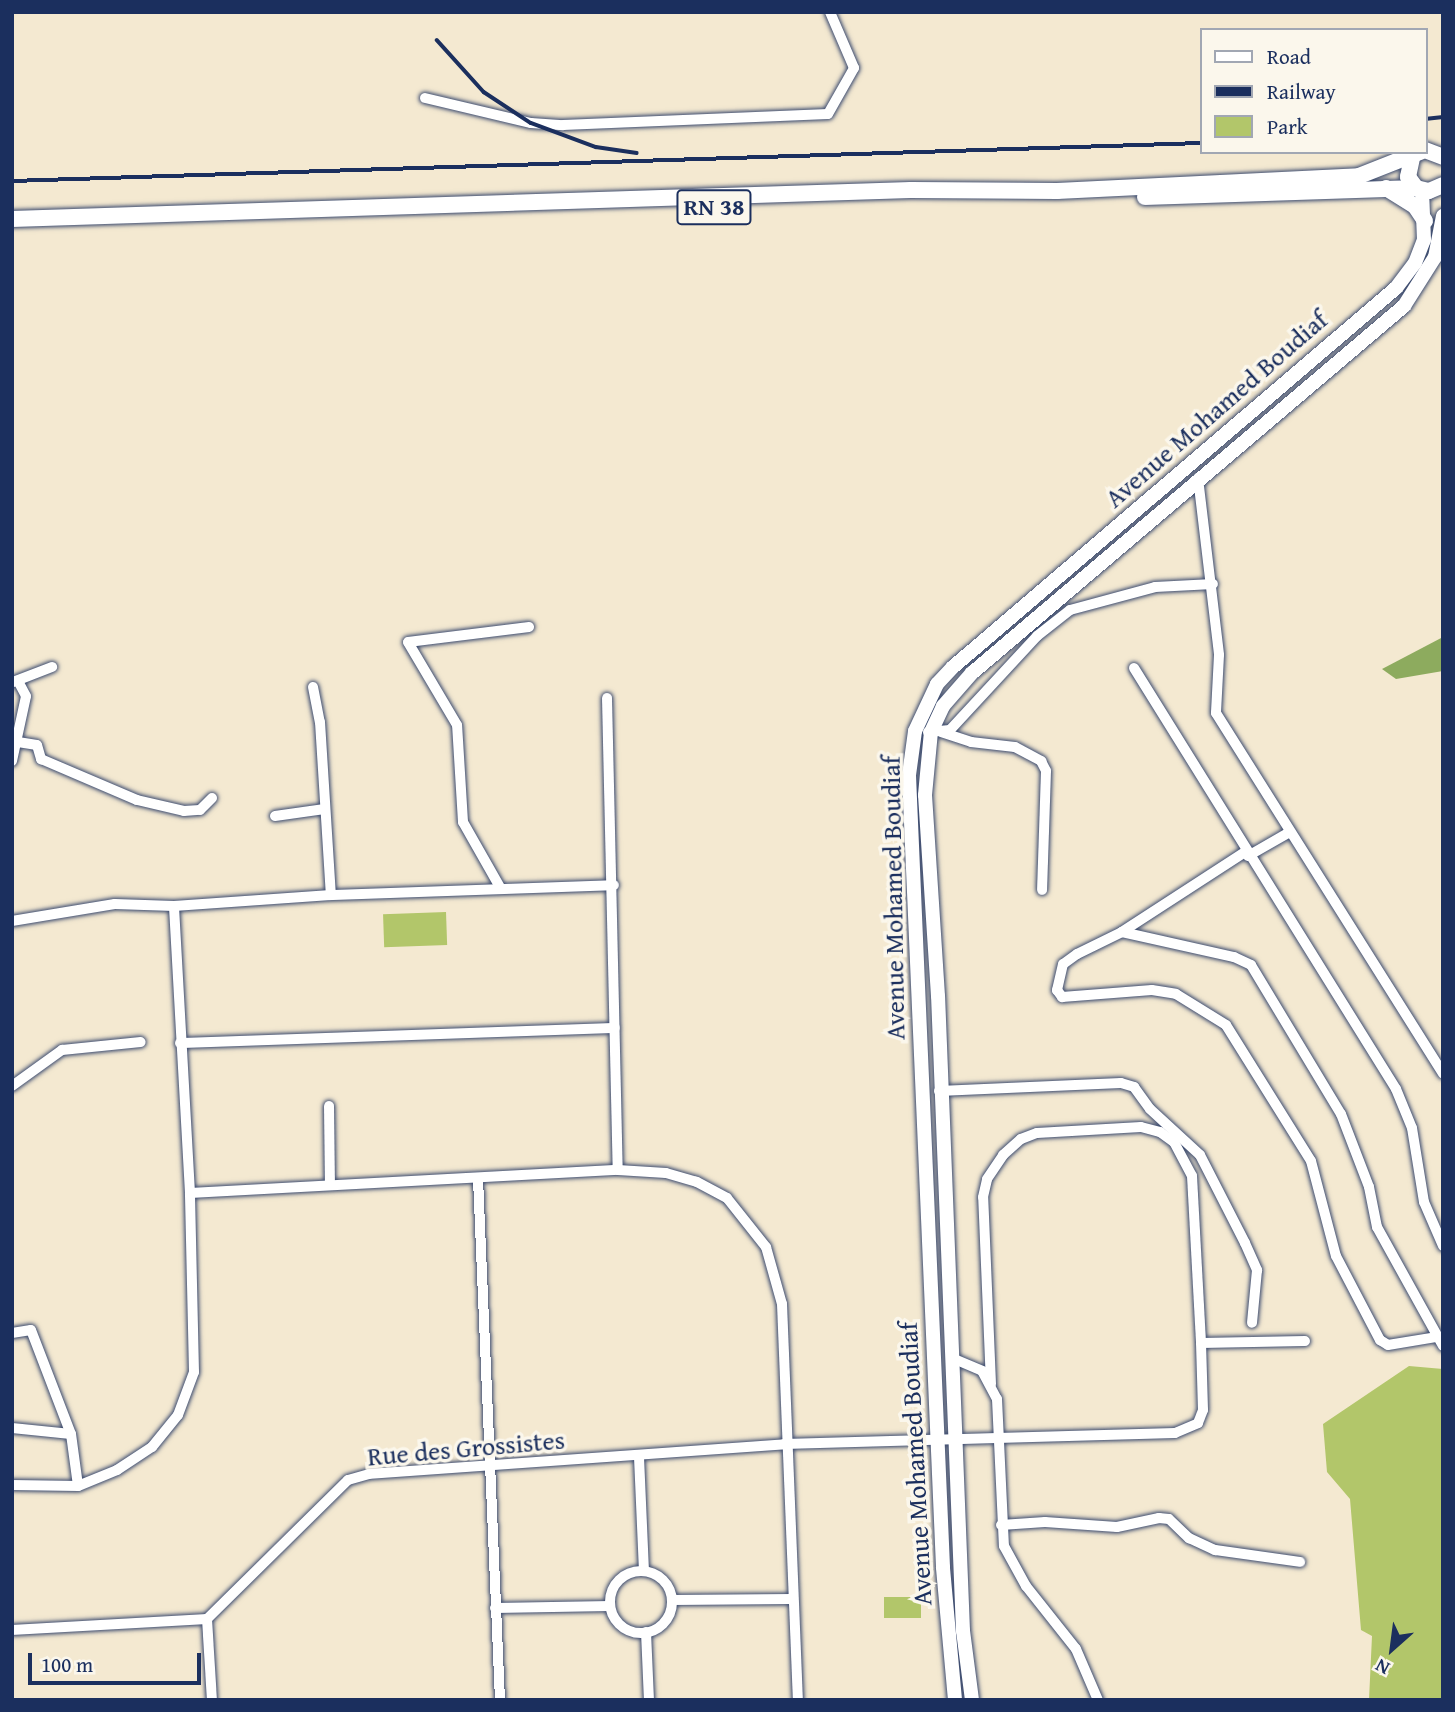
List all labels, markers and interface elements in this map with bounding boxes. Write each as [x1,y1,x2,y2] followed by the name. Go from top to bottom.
[1200,28,1427,154] legend
[1267,41,1311,72] text: Road
[1267,76,1336,107] text: Railway
[1267,111,1308,142] text: Park
[676,187,752,228] road number: RN 38
[1099,304,1333,514] street label: Avenue Mohamed Boudiaf
[875,756,911,1040] street label: Avenue Mohamed Boudiaf
[892,1321,938,1607] street label: Avenue Mohamed Boudiaf
[366,1424,566,1472] street label: Rue des Grossistes
[1357,1614,1427,1684] north arrow
[32,1638,205,1682] scale bar
[41,1649,93,1680] text: 100 m
[1370,1652,1394,1683] text: N

